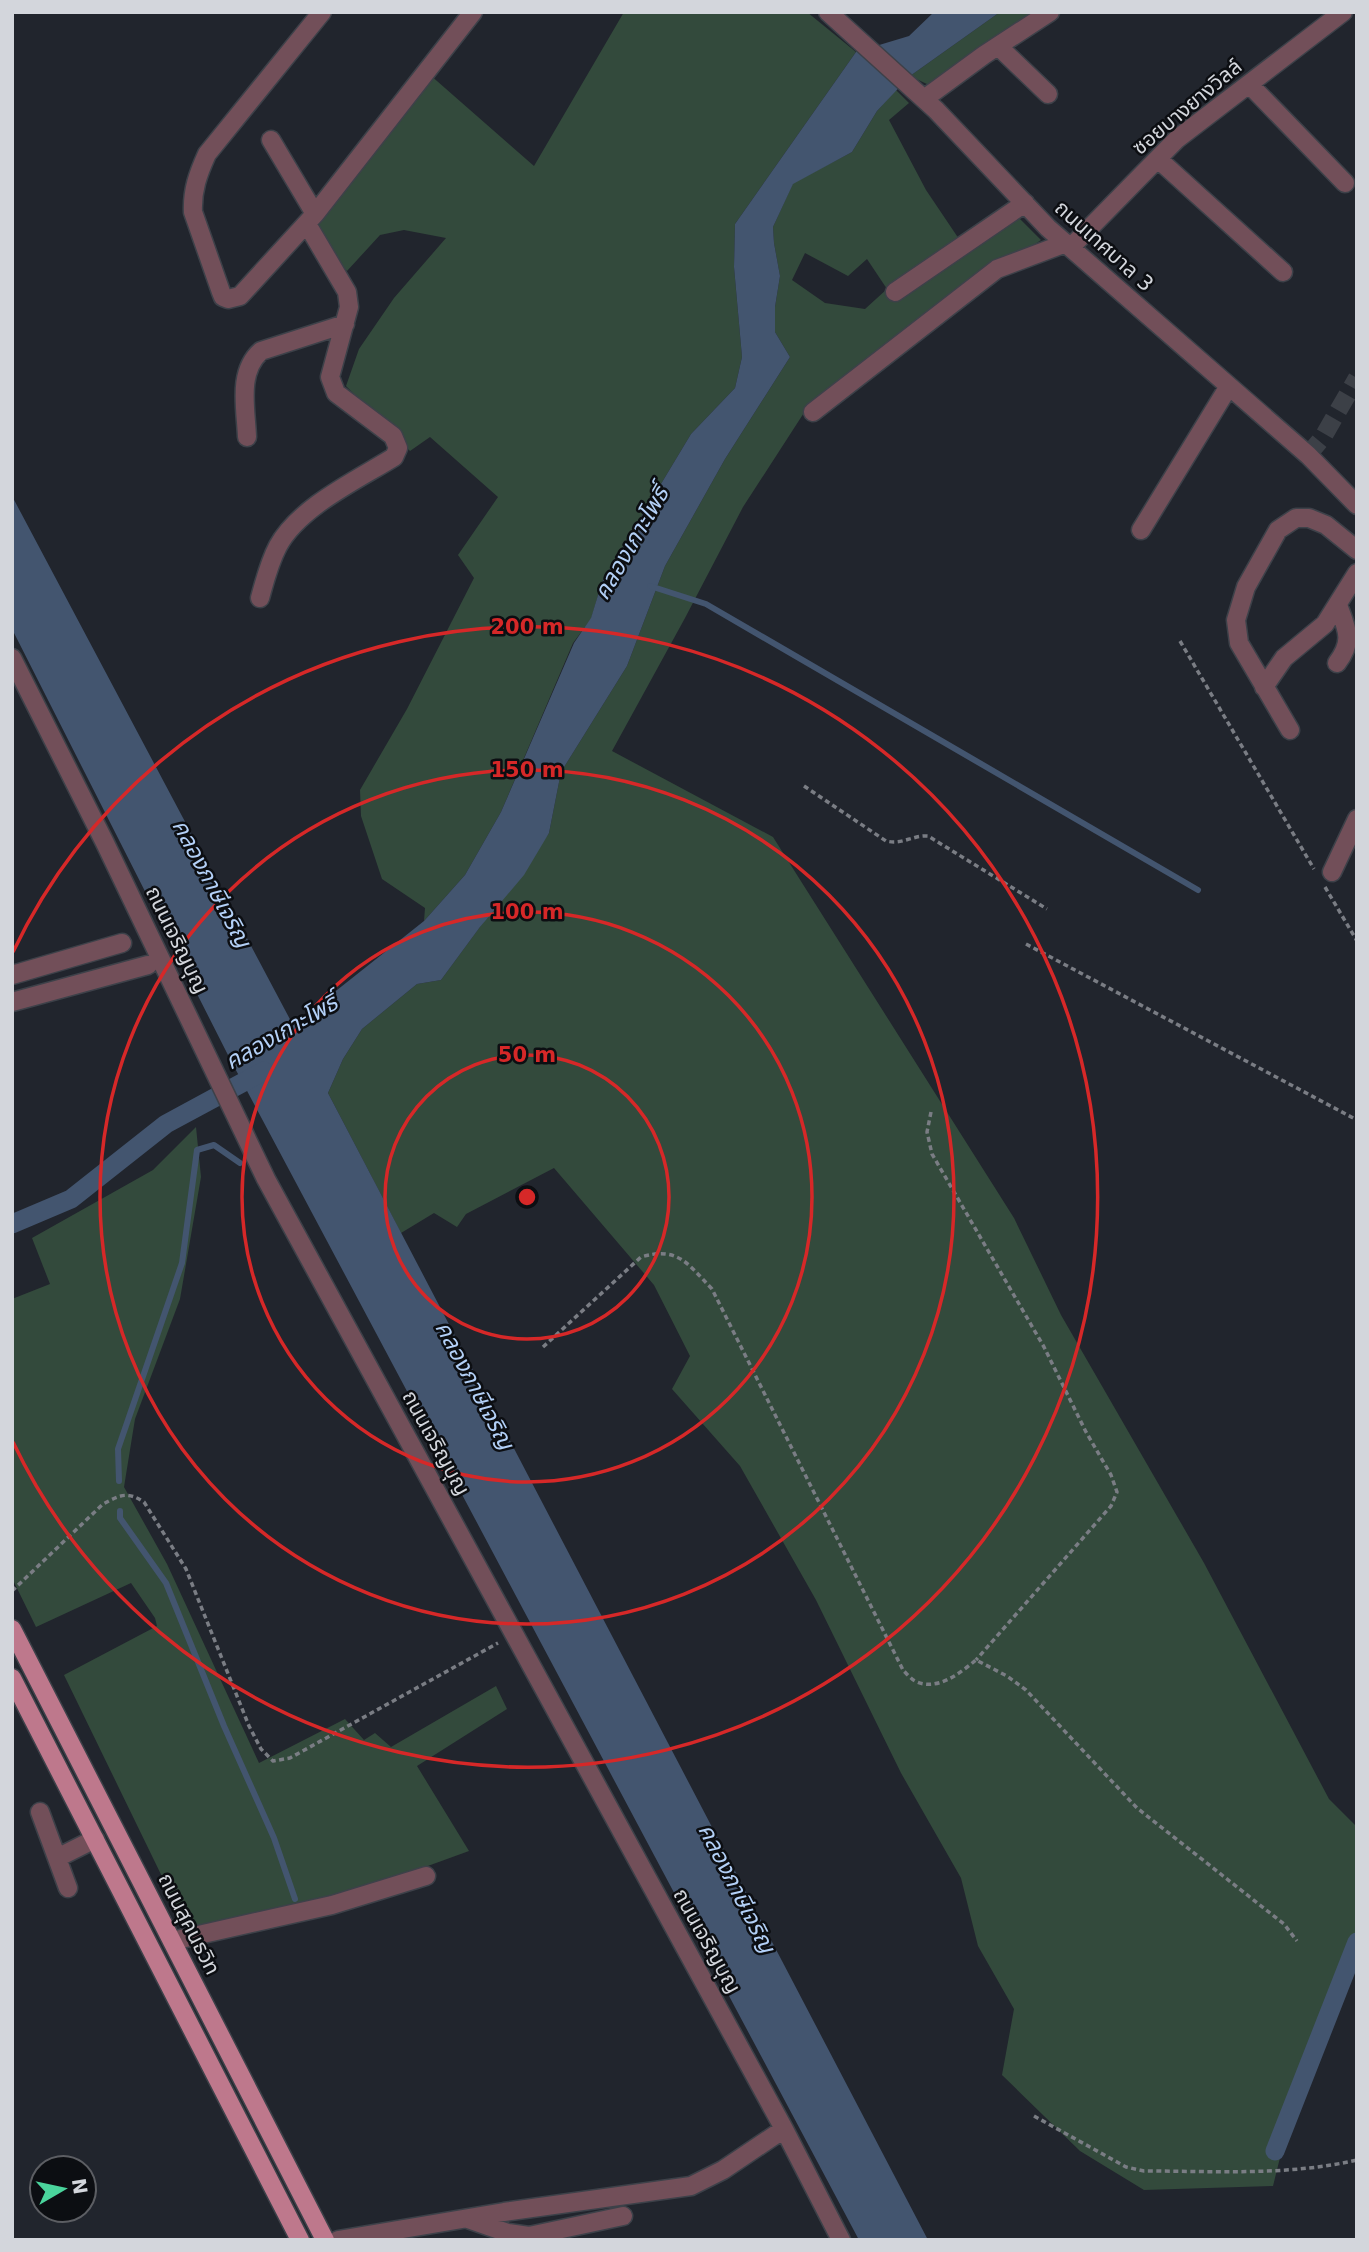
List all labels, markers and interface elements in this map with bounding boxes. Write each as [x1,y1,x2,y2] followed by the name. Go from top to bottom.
[1127,54,1247,160] street label: ซอยบางยางวิลล์
[1050,196,1158,296] street label: ถนนเทศบาล 3
[588,476,677,604] water label: คลองเกาะโพธิ์
[490,615,564,639] text: 200 m
[490,758,564,782] text: 150 m
[167,815,258,953] water label: คลองภาษีเจริญ
[140,882,213,998] street label: ถนนเจริญบุญ
[490,900,564,924] text: 100 m
[220,986,347,1075] water label: คลองเกาะโพธิ์
[498,1043,556,1067] text: 50 m
[515,1185,539,1209] centre of rings
[430,1317,521,1455] water label: คลองภาษีเจริญ
[396,1386,475,1500] street label: ถนนเจริญบุญ
[693,1819,782,1959] water label: คลองภาษีเจริญ
[152,1869,225,1979] street label: ถนนสุคนธวิท
[667,1884,746,1998] street label: ถนนเจริญบุญ
[28,2154,98,2224] north arrow
[68,2177,92,2196] text: N

